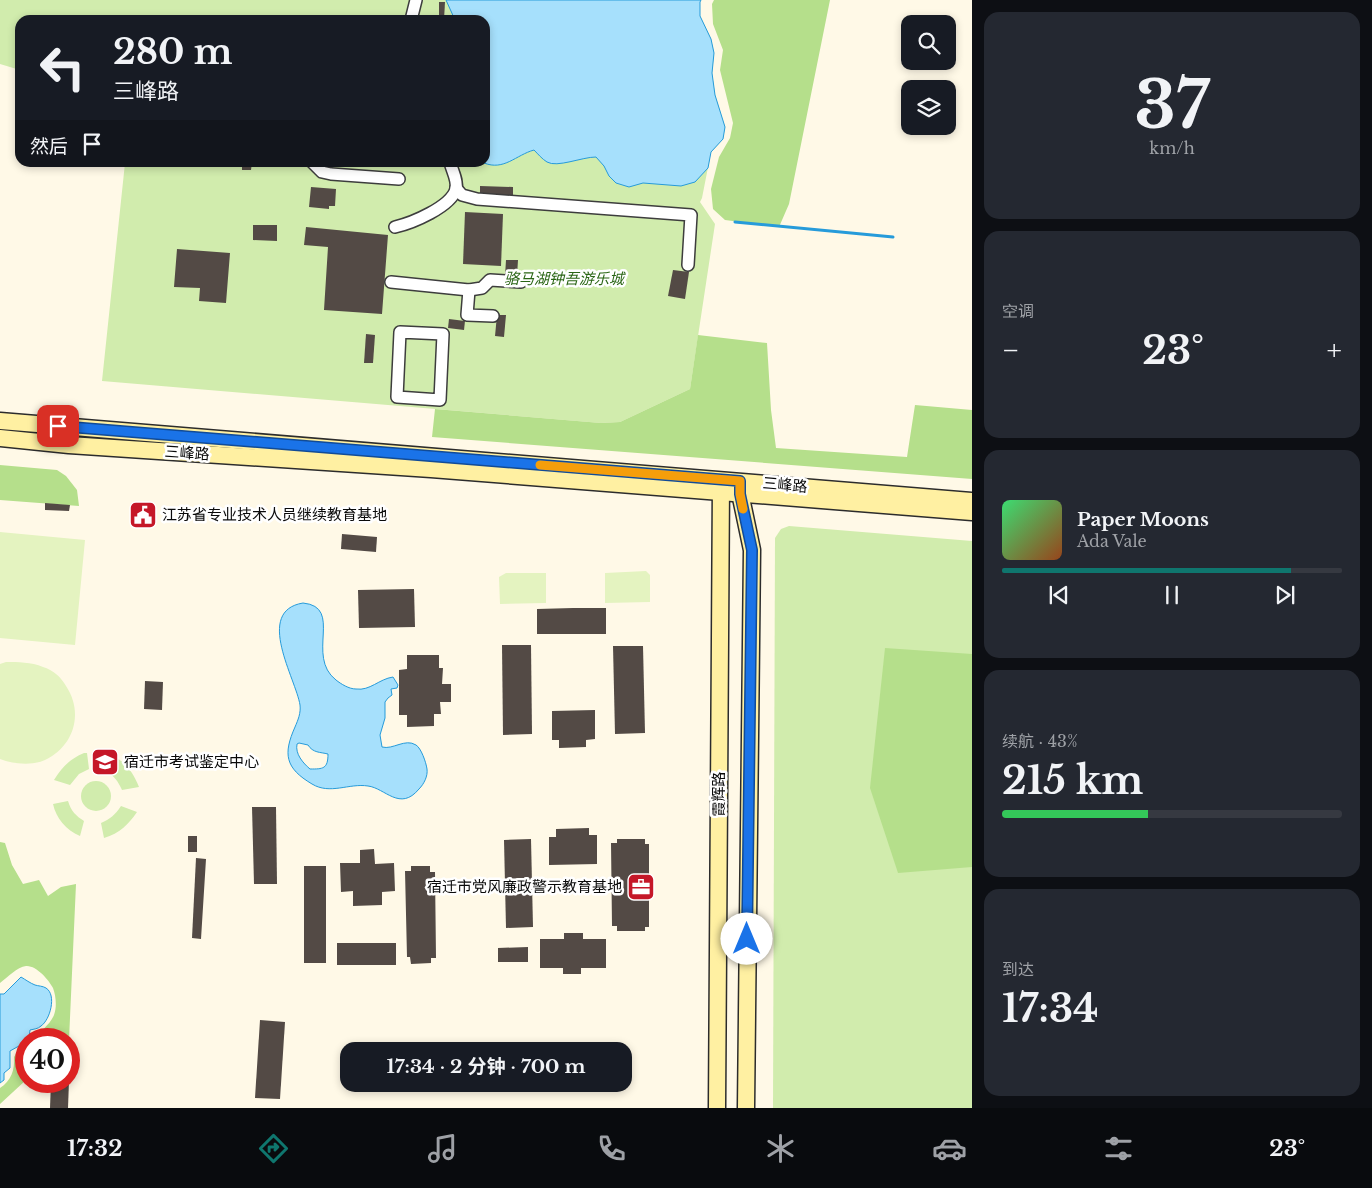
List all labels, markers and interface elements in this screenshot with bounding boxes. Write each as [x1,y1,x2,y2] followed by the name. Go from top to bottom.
[901,15,956,135] map controls
[901,15,956,70] button: search
[113,30,232,73] text: 280 m
[30,35,95,100] icon: left
[1135,65,1209,146] text: 37
[113,78,179,105] text: 三峰路
[901,80,956,135] button: layers
[78,130,106,158] icon: arrive
[30,135,68,158] text: 然后
[1149,138,1195,158] text: km/h
[504,269,626,288] park label: 骆马湖钟吾游乐城
[1002,301,1034,321] text: 空调
[1142,327,1204,374] text: 23°
[1002,333,1020,368] text: −
[1327,333,1342,368] text: +
[37,405,79,447] pin
[44,412,72,440] icon: arrive
[164,441,210,464] street label: 三峰路
[762,473,808,496] street label: 三峰路
[128,500,158,530] public building icon: 江苏省专业技术人员继续教育基地
[162,505,387,524] place label: 江苏省专业技术人员继续教育基地
[1077,508,1209,531] text: Paper Moons
[1077,531,1147,551] text: Ada Vale
[1045,581,1073,609] icon: previous
[1158,581,1186,609] icon: pause
[1271,581,1299,609] icon: next
[1002,731,1078,751] text: 续航 · 43%
[90,747,120,777] school or university icon: 宿迁市考试鉴定中心
[124,752,259,771] place label: 宿迁市考试鉴定中心
[1002,757,1143,804] text: 215 km
[709,771,728,817] street label: 霞辉路
[626,872,656,902] office icon: 宿迁市党风廉政警示教育基地
[427,877,622,896] place label: 宿迁市党风廉政警示教育基地
[720,912,772,964] position arrow
[1002,959,1034,979] text: 到达
[1002,985,1098,1032] text: 17:34
[15,1028,80,1093] speed limit sign: 40
[386,1055,586,1078] text: 17:34 · 2 分钟 · 700 m
[256,1131,291,1166] icon: directions
[425,1131,460,1166] icon: music
[594,1131,629,1166] icon: phone
[763,1131,798,1166] icon: climate
[932,1131,967,1166] icon: car
[1101,1131,1136,1166] icon: filters
[67,1135,122,1162] text: 17:32
[1269,1135,1305,1162] text: 23°

